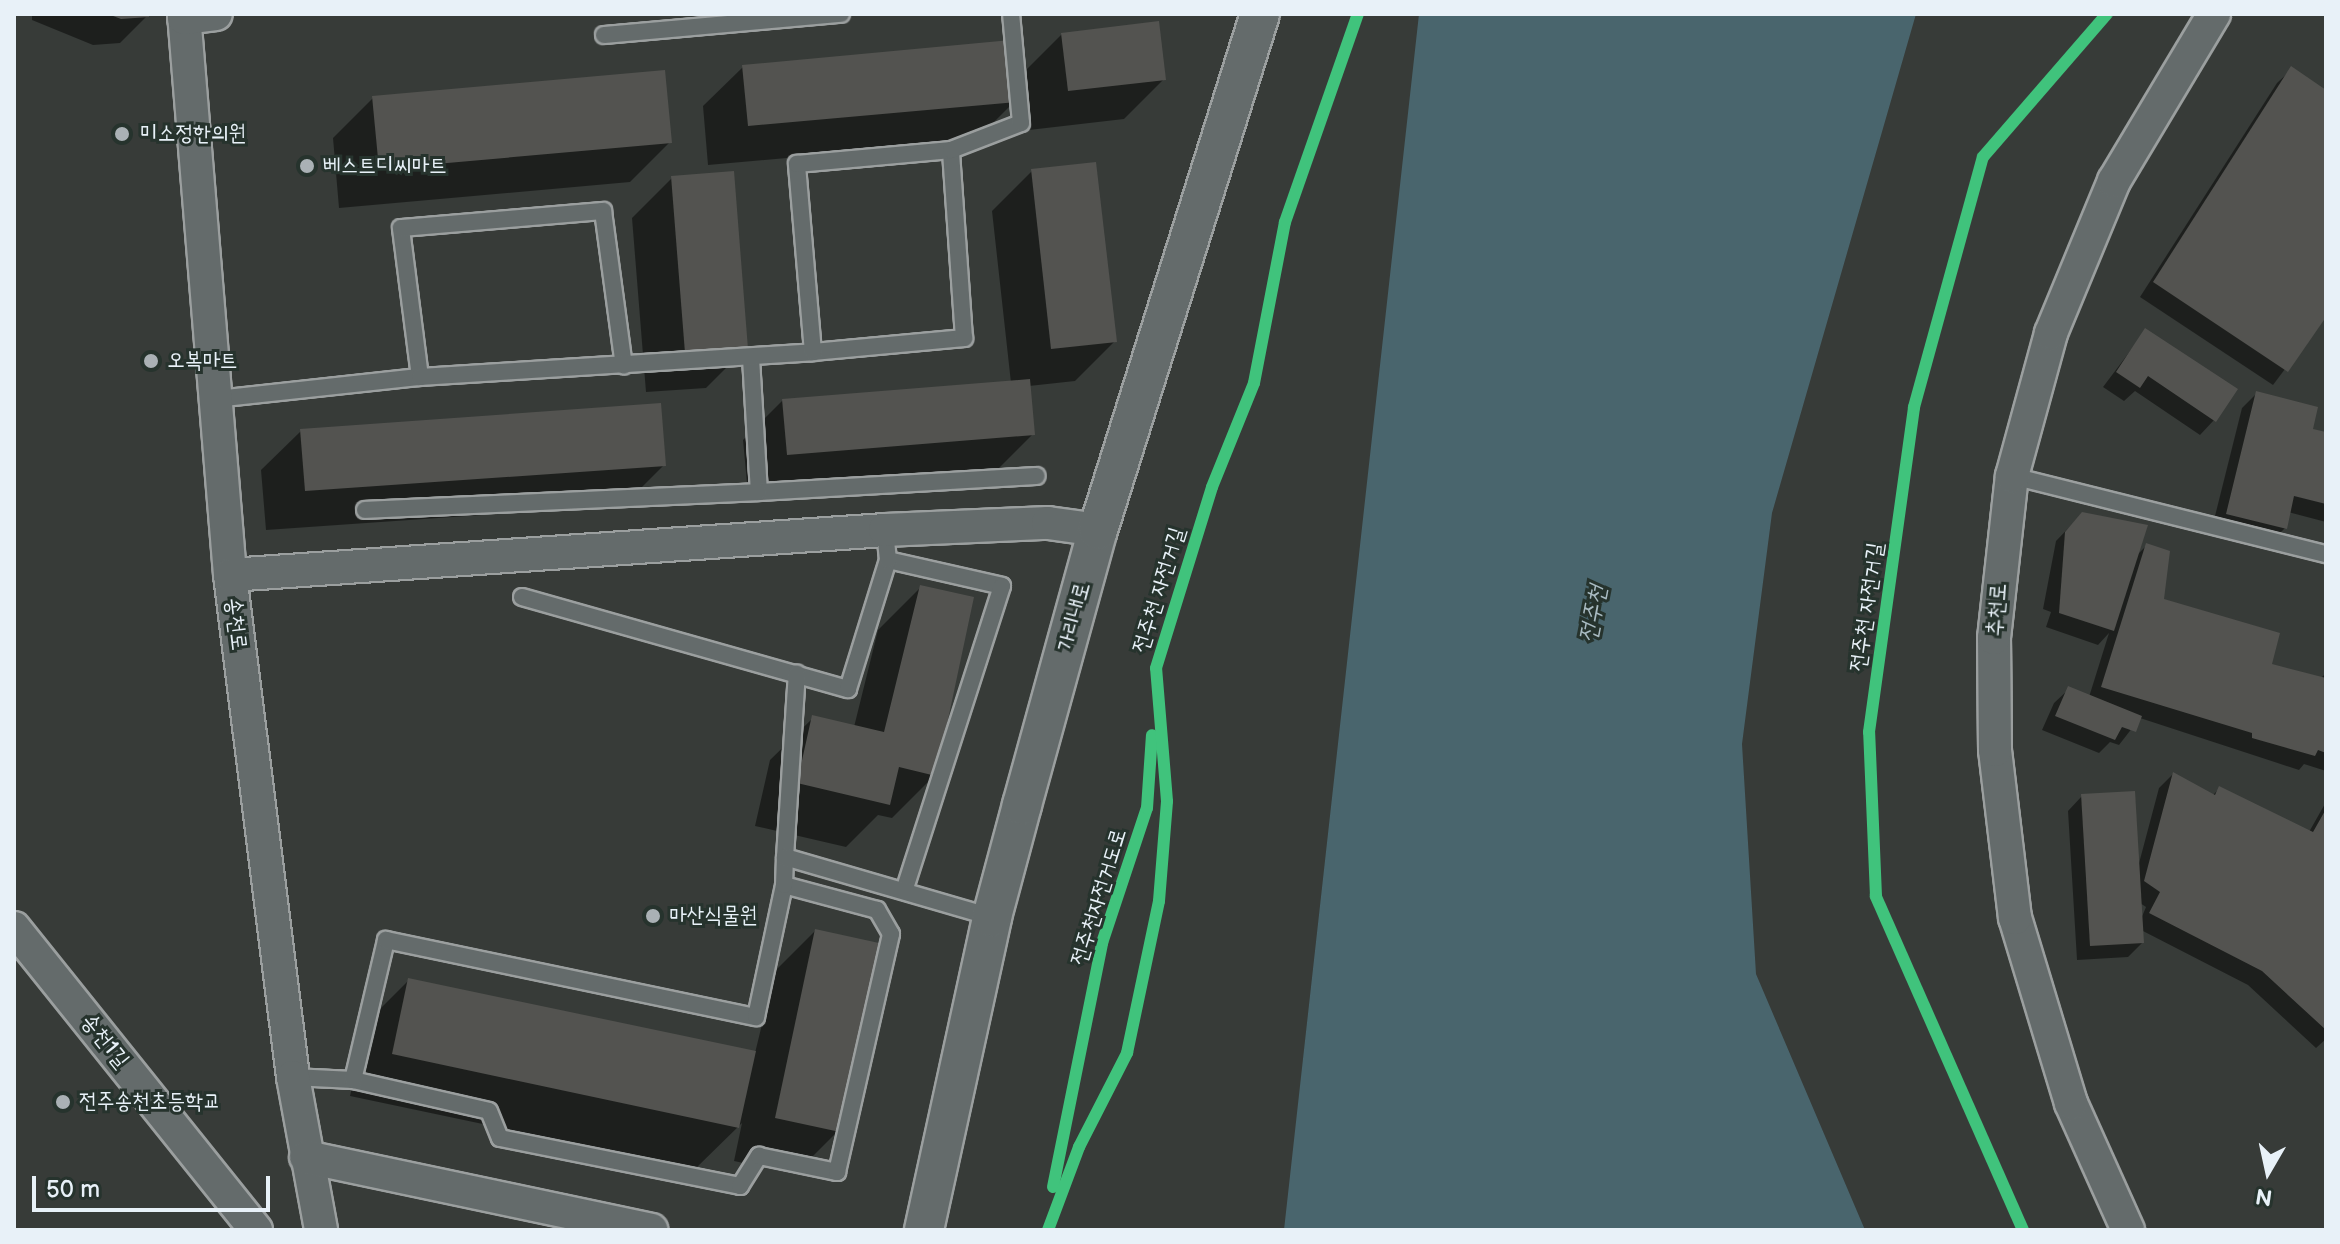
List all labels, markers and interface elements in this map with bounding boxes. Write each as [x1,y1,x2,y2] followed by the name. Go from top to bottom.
[140,121,246,147] place label: 미소정한의원
[111,123,133,145] marker: 미소정한의원
[323,153,447,179] place label: 베스트디씨마트
[298,157,316,175] marker: 베스트디씨마트
[167,348,238,374] place label: 오복마트
[142,352,160,370] marker: 오복마트
[1127,524,1191,656] street label: 전주천 자전거길
[1845,541,1889,673] street label: 전주천 자전거길
[1052,579,1096,655] street label: 가리내로
[1573,583,1613,645] water label: 전주천
[1982,583,2012,637] street label: 추천로
[220,596,252,652] street label: 송천로
[1066,825,1132,969] street label: 전주천자전거도로
[669,903,758,929] place label: 마산식물원
[644,907,662,925] marker: 마산식물원
[75,1009,135,1073] street label: 송천1길
[79,1089,221,1115] place label: 전주송천초등학교
[54,1093,72,1111] marker: 전주송천초등학교
[2228,1132,2308,1212] north arrow
[36,1160,274,1210] scale bar
[46,1175,100,1204] text: 50 m
[2254,1182,2274,1211] text: N

